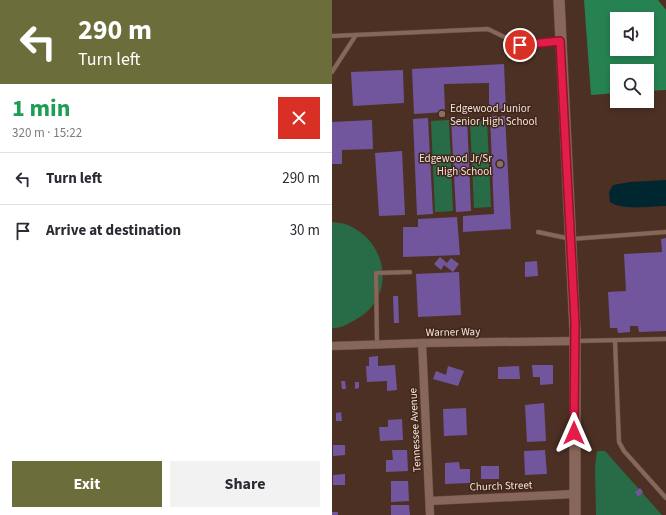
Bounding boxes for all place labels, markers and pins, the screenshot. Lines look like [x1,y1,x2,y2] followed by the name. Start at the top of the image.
[503,28,537,62] pin
[450,101,537,129] place label: Edgewood Junior Senior High School
[437,109,447,119] marker: Edgewood Junior Senior High School
[419,151,492,179] place label: Edgewood Jr/Sr High School
[495,159,505,169] marker: Edgewood Jr/Sr High School

